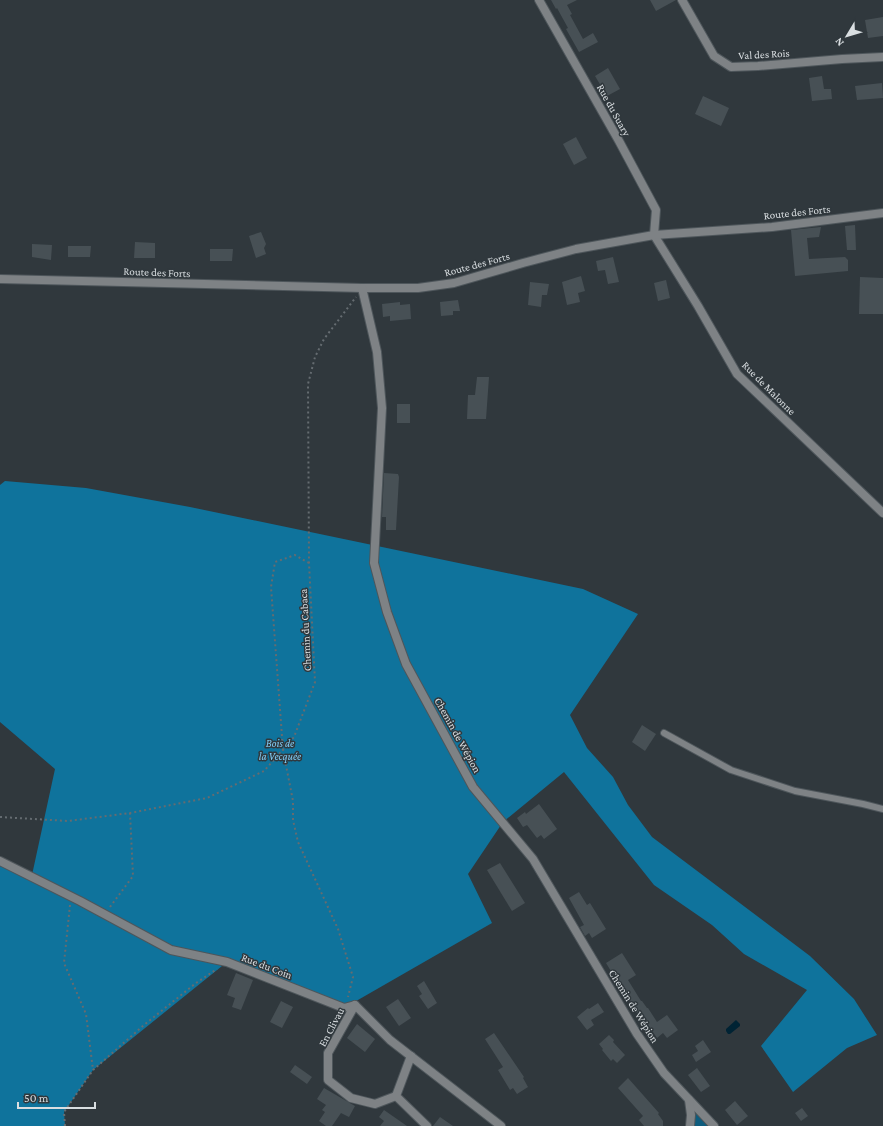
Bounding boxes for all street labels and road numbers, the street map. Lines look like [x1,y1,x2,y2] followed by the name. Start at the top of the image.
[738,47,790,61] street label: Val des Rois
[594,82,634,139] street label: Rue du Suary
[763,203,831,221] street label: Route des Forts
[443,250,511,278] street label: Route des Forts
[123,265,191,279] street label: Route des Forts
[740,359,798,417] street label: Rue de Malonne
[297,588,313,672] street label: Chemin du Cabaca
[431,695,484,775] street label: Chemin de Wépion
[240,951,294,981] street label: Rue du Coin
[606,967,661,1045] street label: Chemin de Wépion
[316,1005,346,1048] street label: En Clivau

